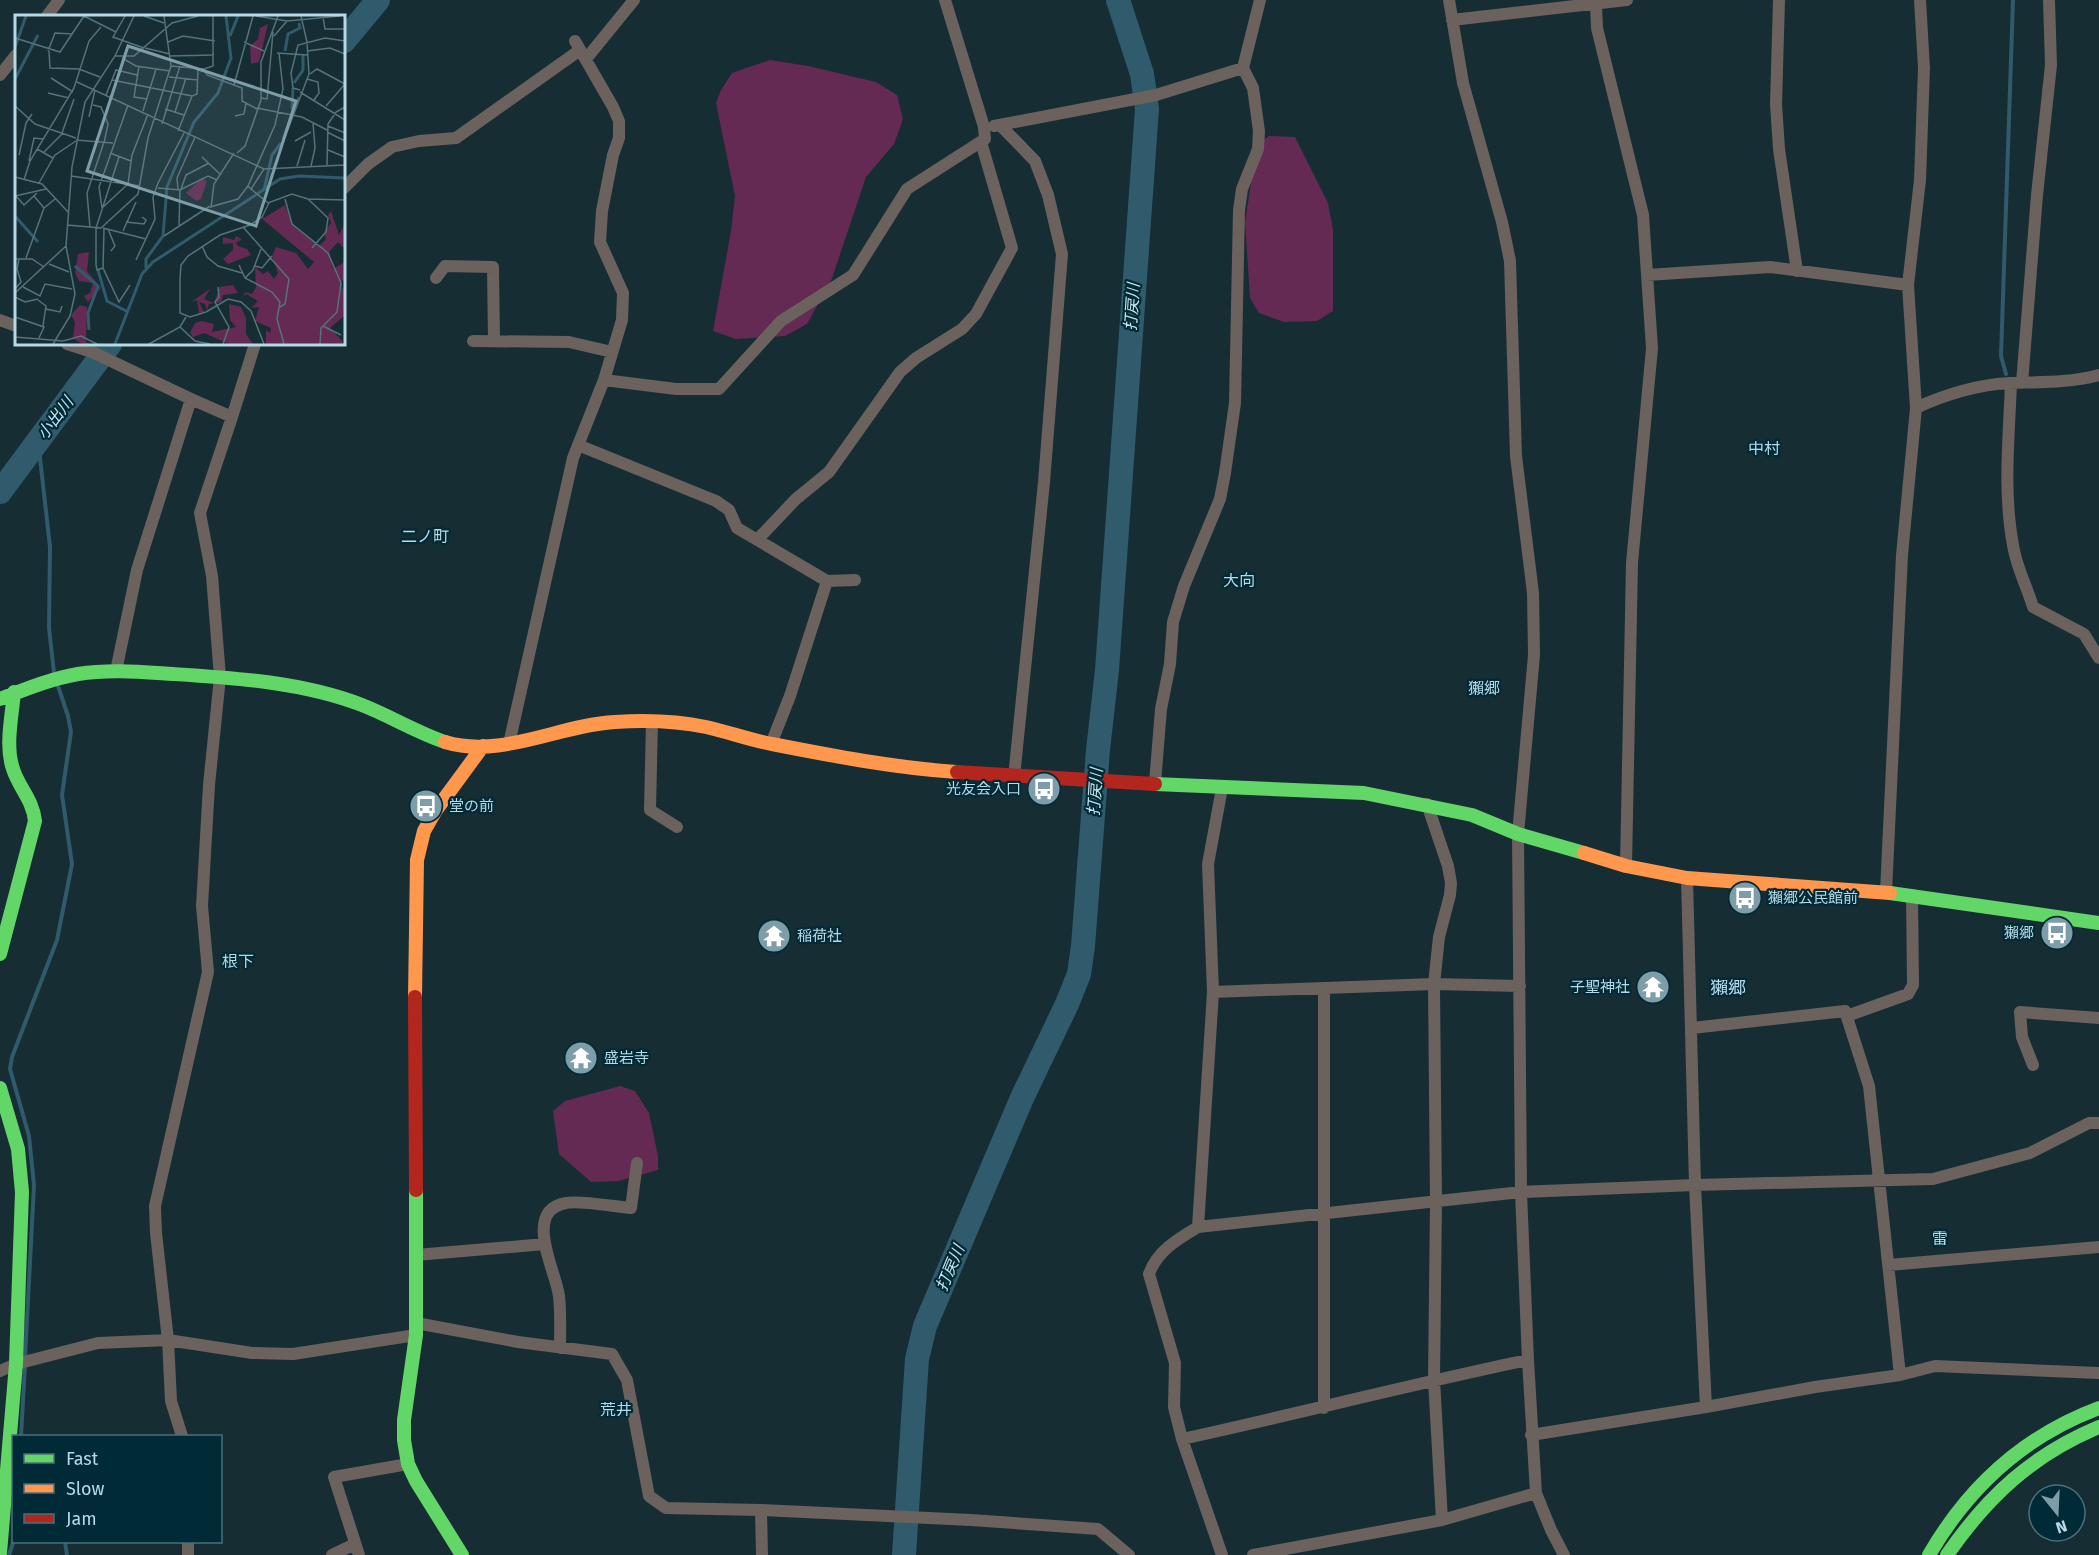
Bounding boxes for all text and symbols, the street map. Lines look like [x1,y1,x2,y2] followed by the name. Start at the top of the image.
[15,15,345,345] inset map
[1121,280,1143,332] water label: 打戻川
[33,392,78,443] water label: 小出川
[1748,439,1780,458] district label: 中村
[401,527,449,546] district label: 二ノ町
[1223,571,1255,590] district label: 大向
[1468,679,1500,698] district label: 獺郷
[1084,765,1106,817] water label: 打戻川
[1026,771,1062,807] bus stop icon: 光友会入口
[946,780,1021,798] place label: 光友会入口
[408,788,444,824] bus stop icon: 堂の前
[449,797,494,815] place label: 堂の前
[1727,880,1763,916] bus stop icon: 獺郷公民館前
[1768,889,1858,907] place label: 獺郷公民館前
[2039,915,2075,951] bus stop icon: 獺郷
[756,918,792,954] temple icon: 稲荷社
[2004,924,2034,942] place label: 獺郷
[797,927,842,945] place label: 稲荷社
[222,952,254,971] district label: 根下
[1635,969,1671,1005] temple icon: 子聖神社
[1710,977,1746,999] district label: 獺郷
[1570,978,1630,996] place label: 子聖神社
[563,1040,599,1076] temple icon: 盛岩寺
[604,1049,649,1067] place label: 盛岩寺
[1932,1229,1948,1248] district label: 雷
[932,1240,969,1294] water label: 打戻川
[600,1400,632,1419] district label: 荒井
[12,1435,222,1543] legend
[66,1448,99,1470] text: Fast
[66,1478,105,1500] text: Slow
[2027,1483,2087,1543] north arrow
[66,1508,97,1530] text: Jam
[2054,1516,2069,1537] text: N

